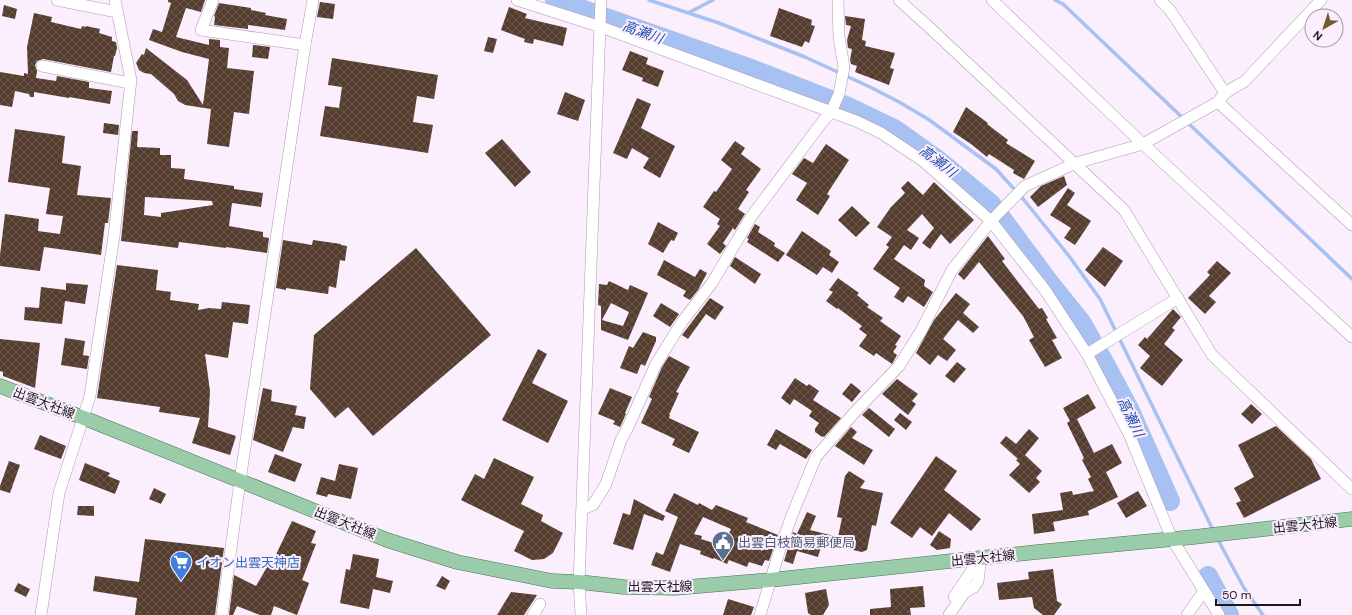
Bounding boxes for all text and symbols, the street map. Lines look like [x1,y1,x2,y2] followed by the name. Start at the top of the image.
[1304,8,1344,48] north arrow
[620,16,668,48] water label: 高瀬川
[1310,28,1325,44] text: N
[916,141,962,182] water label: 高瀬川
[11,383,77,423] street label: 出雲大社線
[1114,394,1149,442] water label: 高瀬川
[312,503,378,543] street label: 出雲大社線
[1272,513,1338,537] street label: 出雲大社線
[710,529,736,562] public building icon: 出雲白枝簡易郵便局
[738,534,855,551] place label: 出雲白枝簡易郵便局
[950,546,1016,570] street label: 出雲大社線
[168,549,194,582] supermarket icon: イオン出雲天神店
[196,554,300,571] place label: イオン出雲天神店
[627,578,693,595] street label: 出雲大社線
[1216,581,1300,607] scale bar
[1222,587,1251,603] text: 50 m

